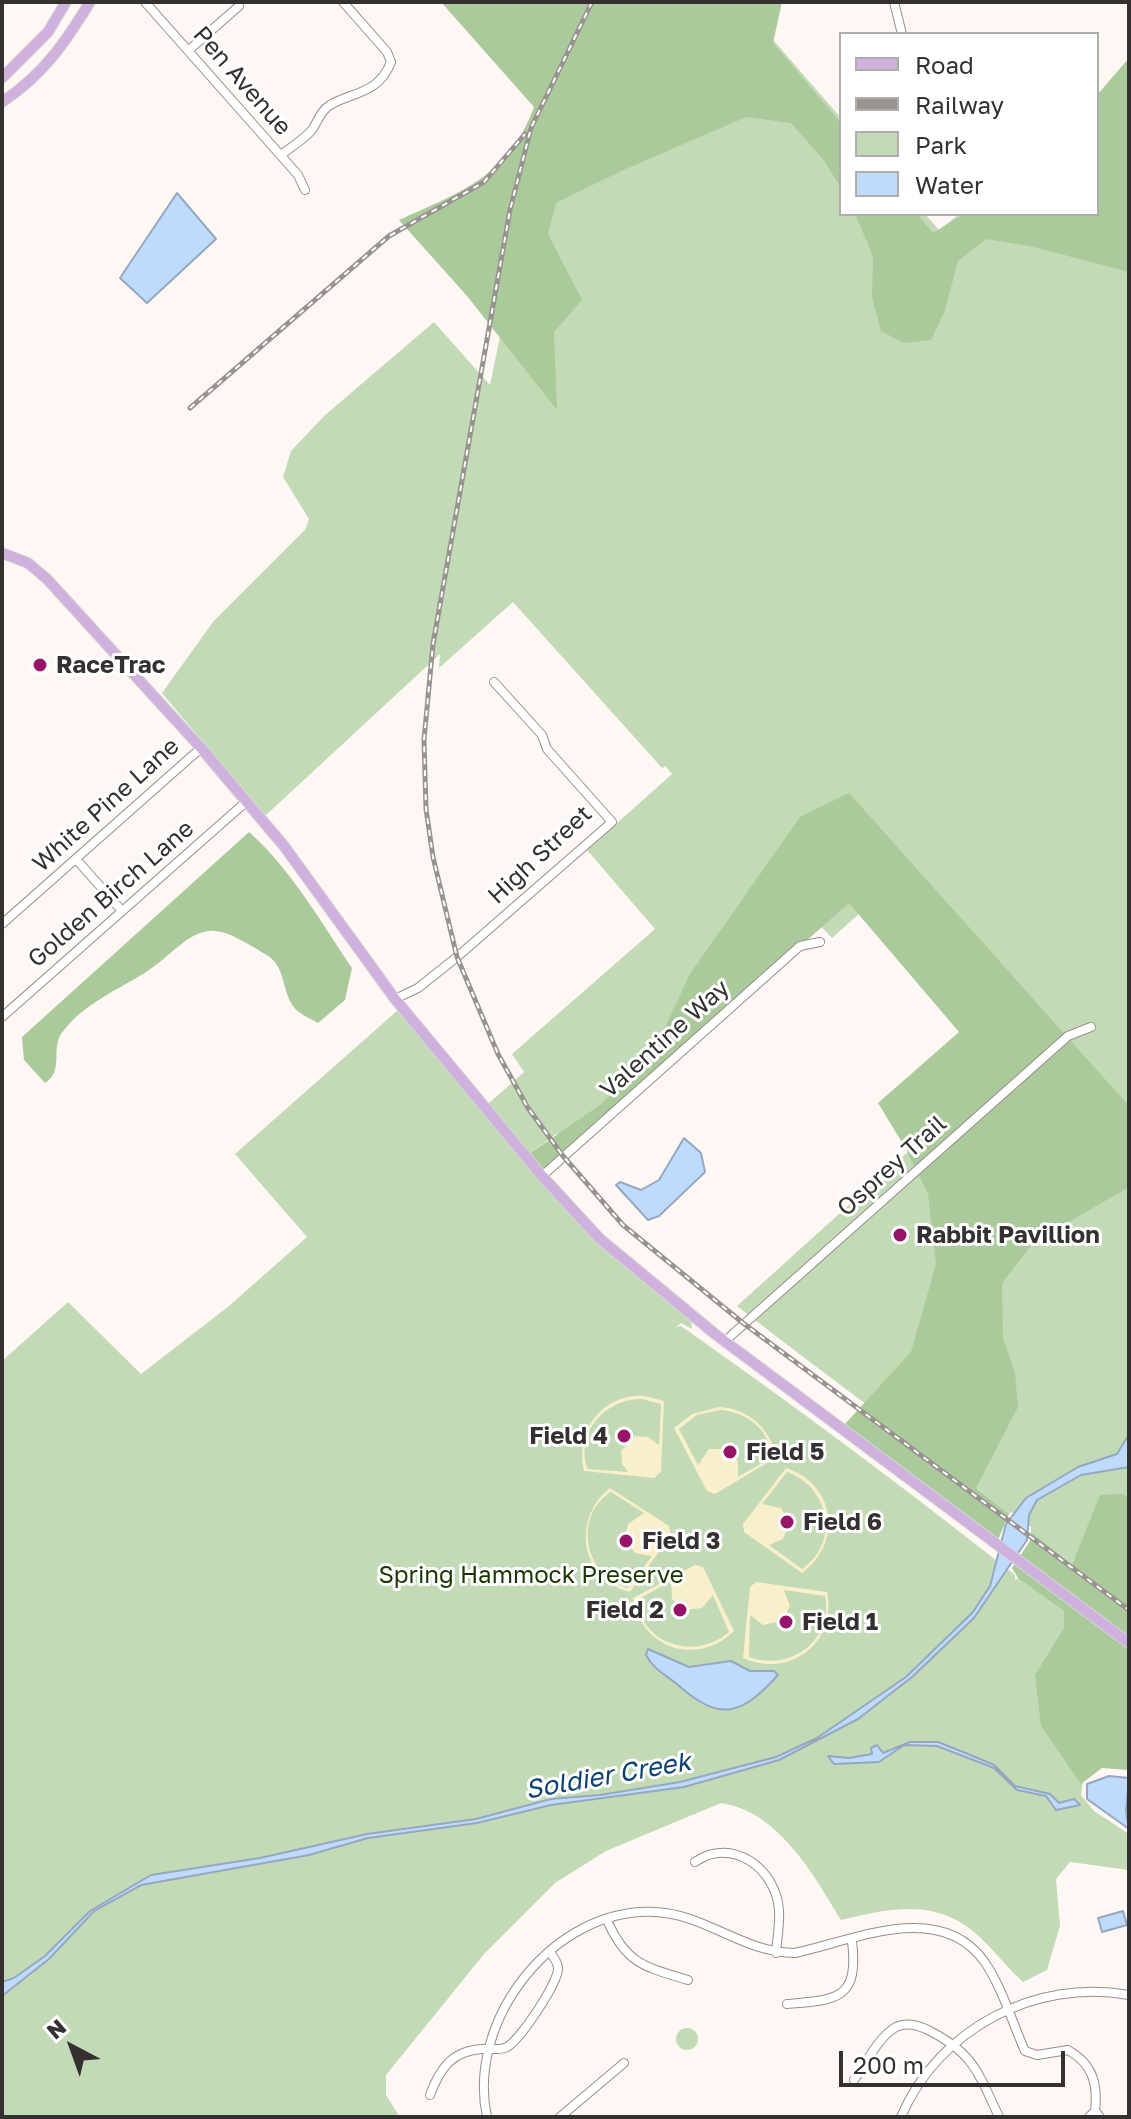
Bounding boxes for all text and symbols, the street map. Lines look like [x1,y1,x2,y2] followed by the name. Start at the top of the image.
[187,21,297,141] street label: Pen Avenue
[839,32,1099,216] legend
[915,50,974,79] text: Road
[915,90,1004,119] text: Railway
[915,130,967,159] text: Park
[915,170,983,199] text: Water
[56,651,166,679] place label: RaceTrac
[31,656,49,674] marker: RaceTrac
[27,732,185,878] street label: White Pine Lane
[482,800,598,910] street label: High Street
[22,814,200,974] street label: Golden Birch Lane
[595,974,735,1104] street label: Valentine Way
[832,1110,952,1222] street label: Osprey Trail
[916,1221,1100,1249] place label: Rabbit Pavillion
[891,1226,909,1244] marker: Rabbit Pavillion
[529,1422,608,1450] place label: Field 4
[615,1427,633,1445] marker: Field 4
[746,1438,824,1466] place label: Field 5
[721,1443,739,1461] marker: Field 5
[803,1508,882,1536] place label: Field 6
[778,1513,796,1531] marker: Field 6
[642,1527,720,1555] place label: Field 3
[617,1532,635,1550] marker: Field 3
[378,1561,684,1589] park label: Spring Hammock Preserve
[586,1596,664,1624] place label: Field 2
[671,1601,689,1619] marker: Field 2
[802,1608,878,1636] place label: Field 1
[777,1613,795,1631] marker: Field 1
[523,1746,693,1806] water label: Soldier Creek
[32,2007,112,2087] north arrow
[41,2013,71,2044] text: N
[843,2035,1069,2085] scale bar
[853,2050,924,2079] text: 200 m

